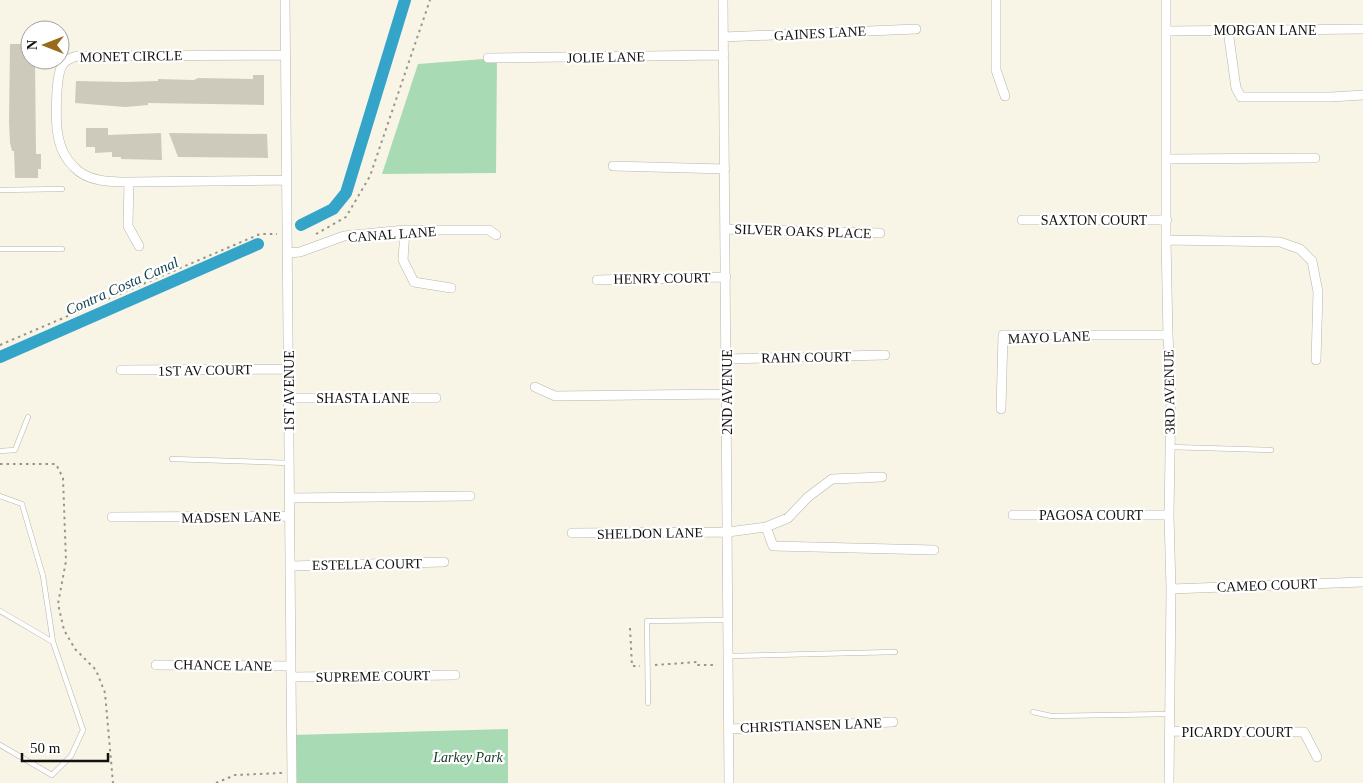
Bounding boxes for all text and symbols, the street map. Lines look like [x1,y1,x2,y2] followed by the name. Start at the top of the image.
[20,20,70,70] north arrow
[1213,23,1317,38] street label: MORGAN LANE
[774,24,866,43] street label: GAINES LANE
[25,40,40,50] text: N
[79,48,183,65] street label: MONET CIRCLE
[567,49,645,66] street label: JOLIE LANE
[1041,213,1148,228] street label: SAXTON COURT
[734,222,872,241] street label: SILVER OAKS PLACE
[347,224,437,245] street label: CANAL LANE
[63,254,181,318] water label: Contra Costa Canal
[613,270,711,287] street label: HENRY COURT
[1008,329,1090,346] street label: MAYO LANE
[720,349,735,435] street label: 2ND AVENUE
[761,349,851,366] street label: RAHN COURT
[1161,349,1178,435] street label: 3RD AVENUE
[282,350,297,432] street label: 1ST AVENUE
[158,362,253,379] street label: 1ST AV COURT
[316,391,410,406] street label: SHASTA LANE
[1039,508,1143,523] street label: PAGOSA COURT
[181,509,281,526] street label: MADSEN LANE
[597,525,703,542] street label: SHELDON LANE
[312,556,423,573] street label: ESTELLA COURT
[1216,576,1318,595] street label: CAMEO COURT
[174,657,272,674] street label: CHANCE LANE
[316,668,431,685] street label: SUPREME COURT
[740,716,882,735] street label: CHRISTIANSEN LANE
[1181,725,1293,740] street label: PICARDY COURT
[22,730,109,762] scale bar
[30,740,61,756] text: 50 m
[432,750,504,765] park label: Larkey Park

